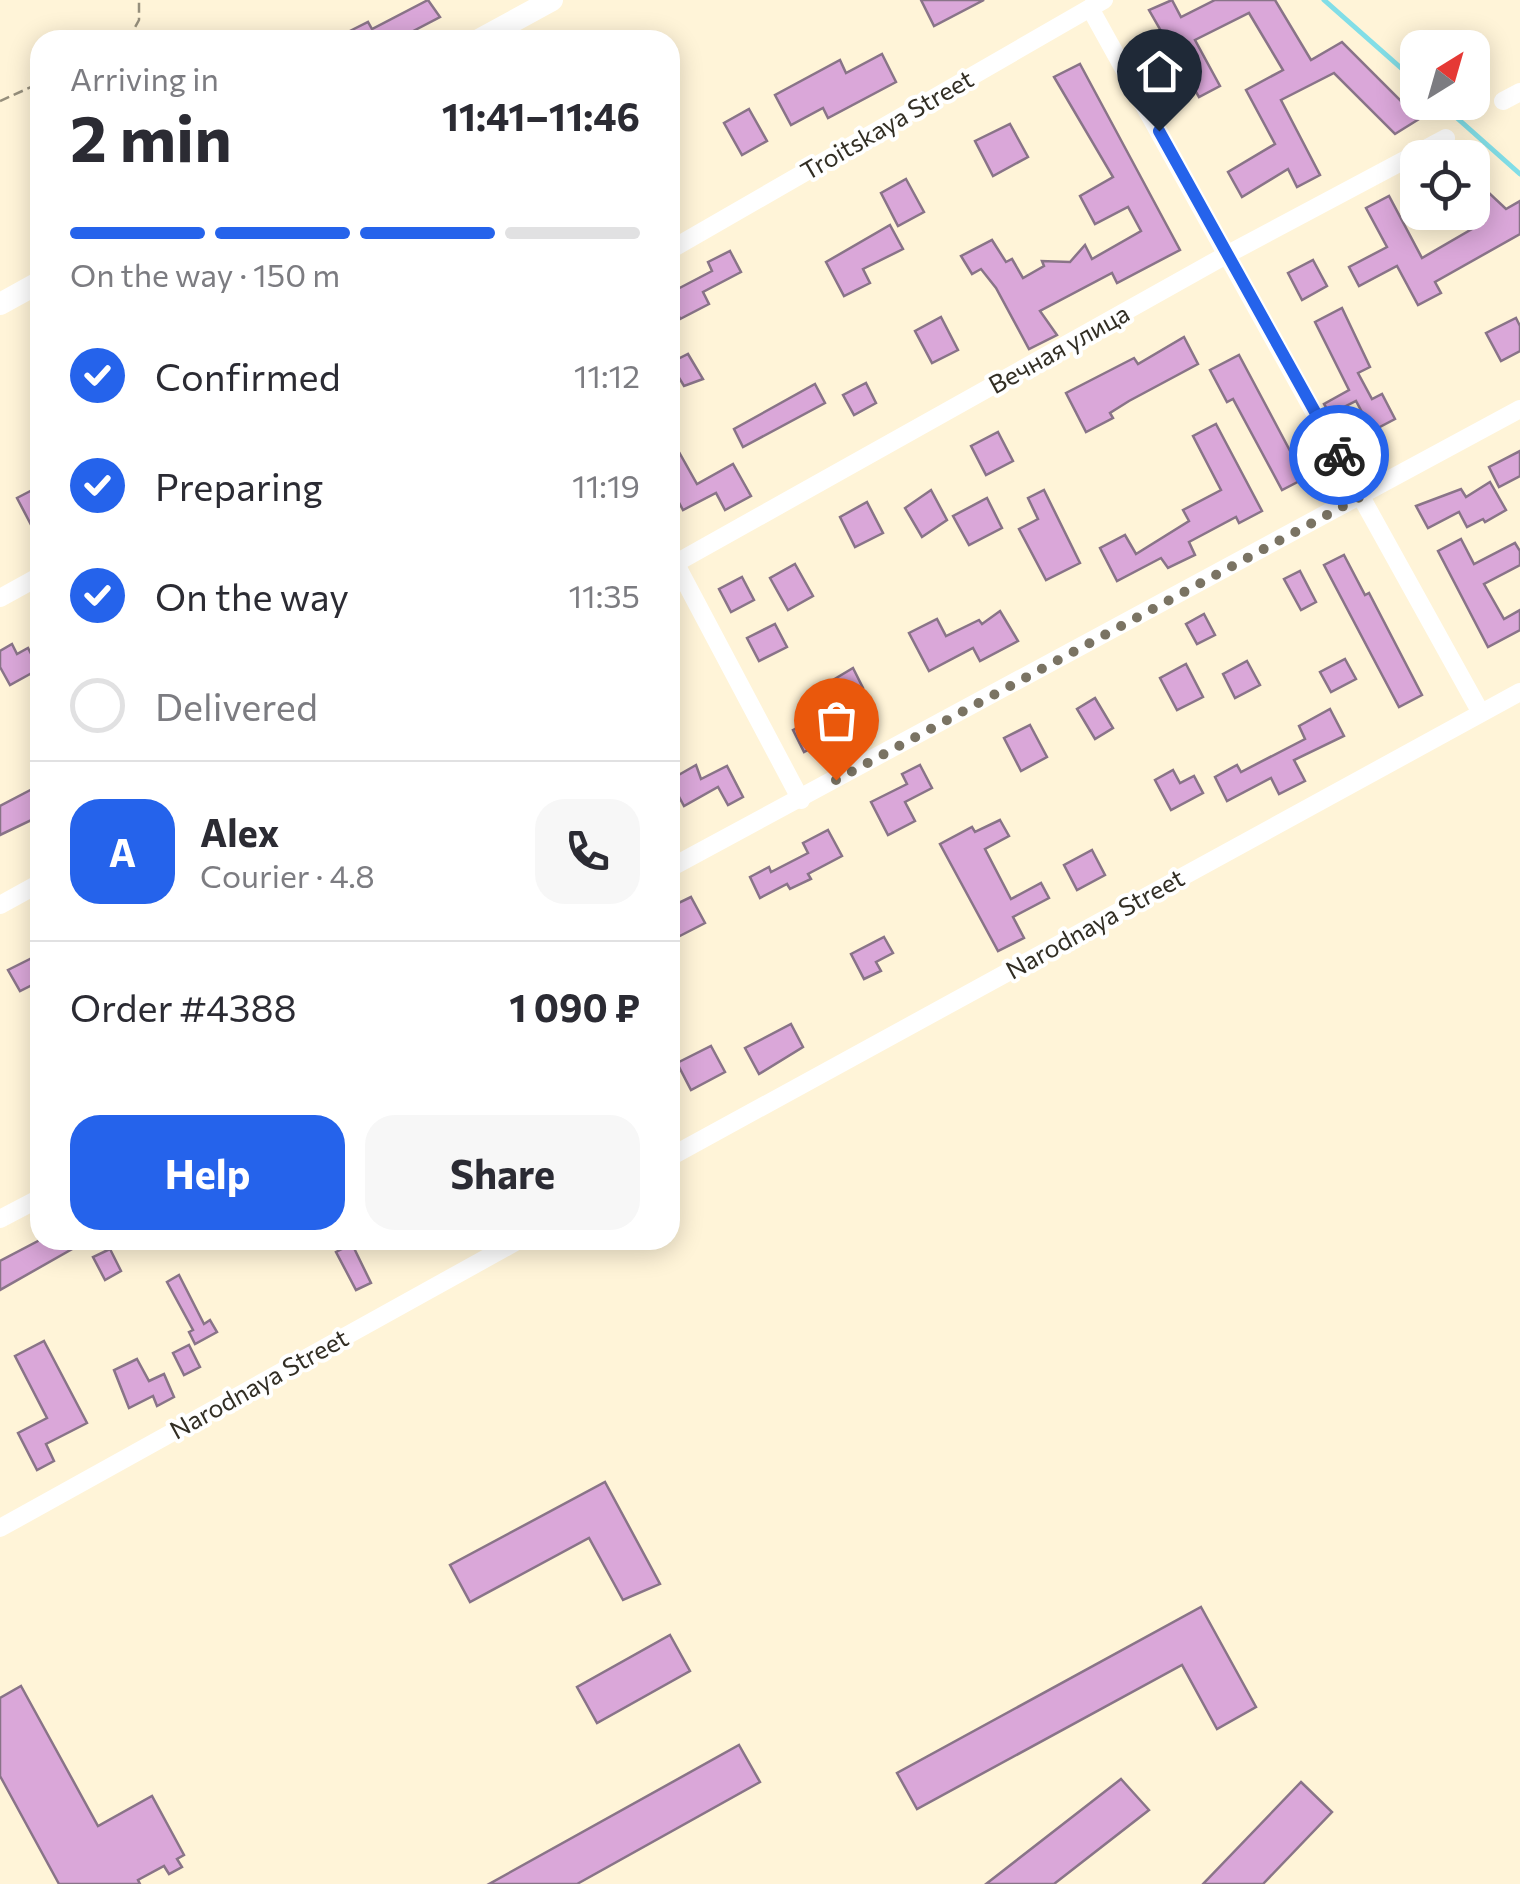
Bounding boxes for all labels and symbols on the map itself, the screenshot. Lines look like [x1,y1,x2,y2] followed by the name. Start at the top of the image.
[1117,29,1202,132] pin
[1400,30,1490,120] north arrow
[795,63,978,186] street label: Troitskaya Street
[983,297,1134,399] street label: Вечная улица
[1289,405,1389,505] courier
[794,678,879,781] pin
[1000,862,1189,985] street label: Narodnaya Street
[164,1322,353,1445] street label: Narodnaya Street

